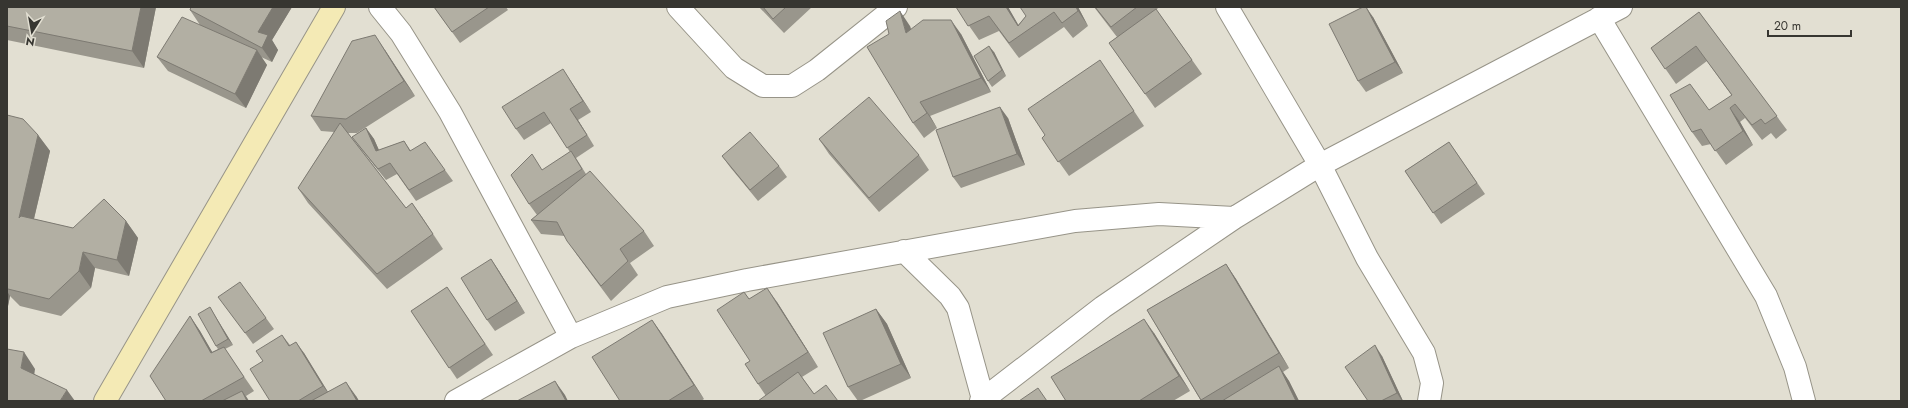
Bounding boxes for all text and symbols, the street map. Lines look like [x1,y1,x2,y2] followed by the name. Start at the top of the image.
[12,12,52,52] north arrow
[1768,12,1851,38] scale bar
[1774,17,1801,35] text: 20 m
[24,33,36,51] text: N

